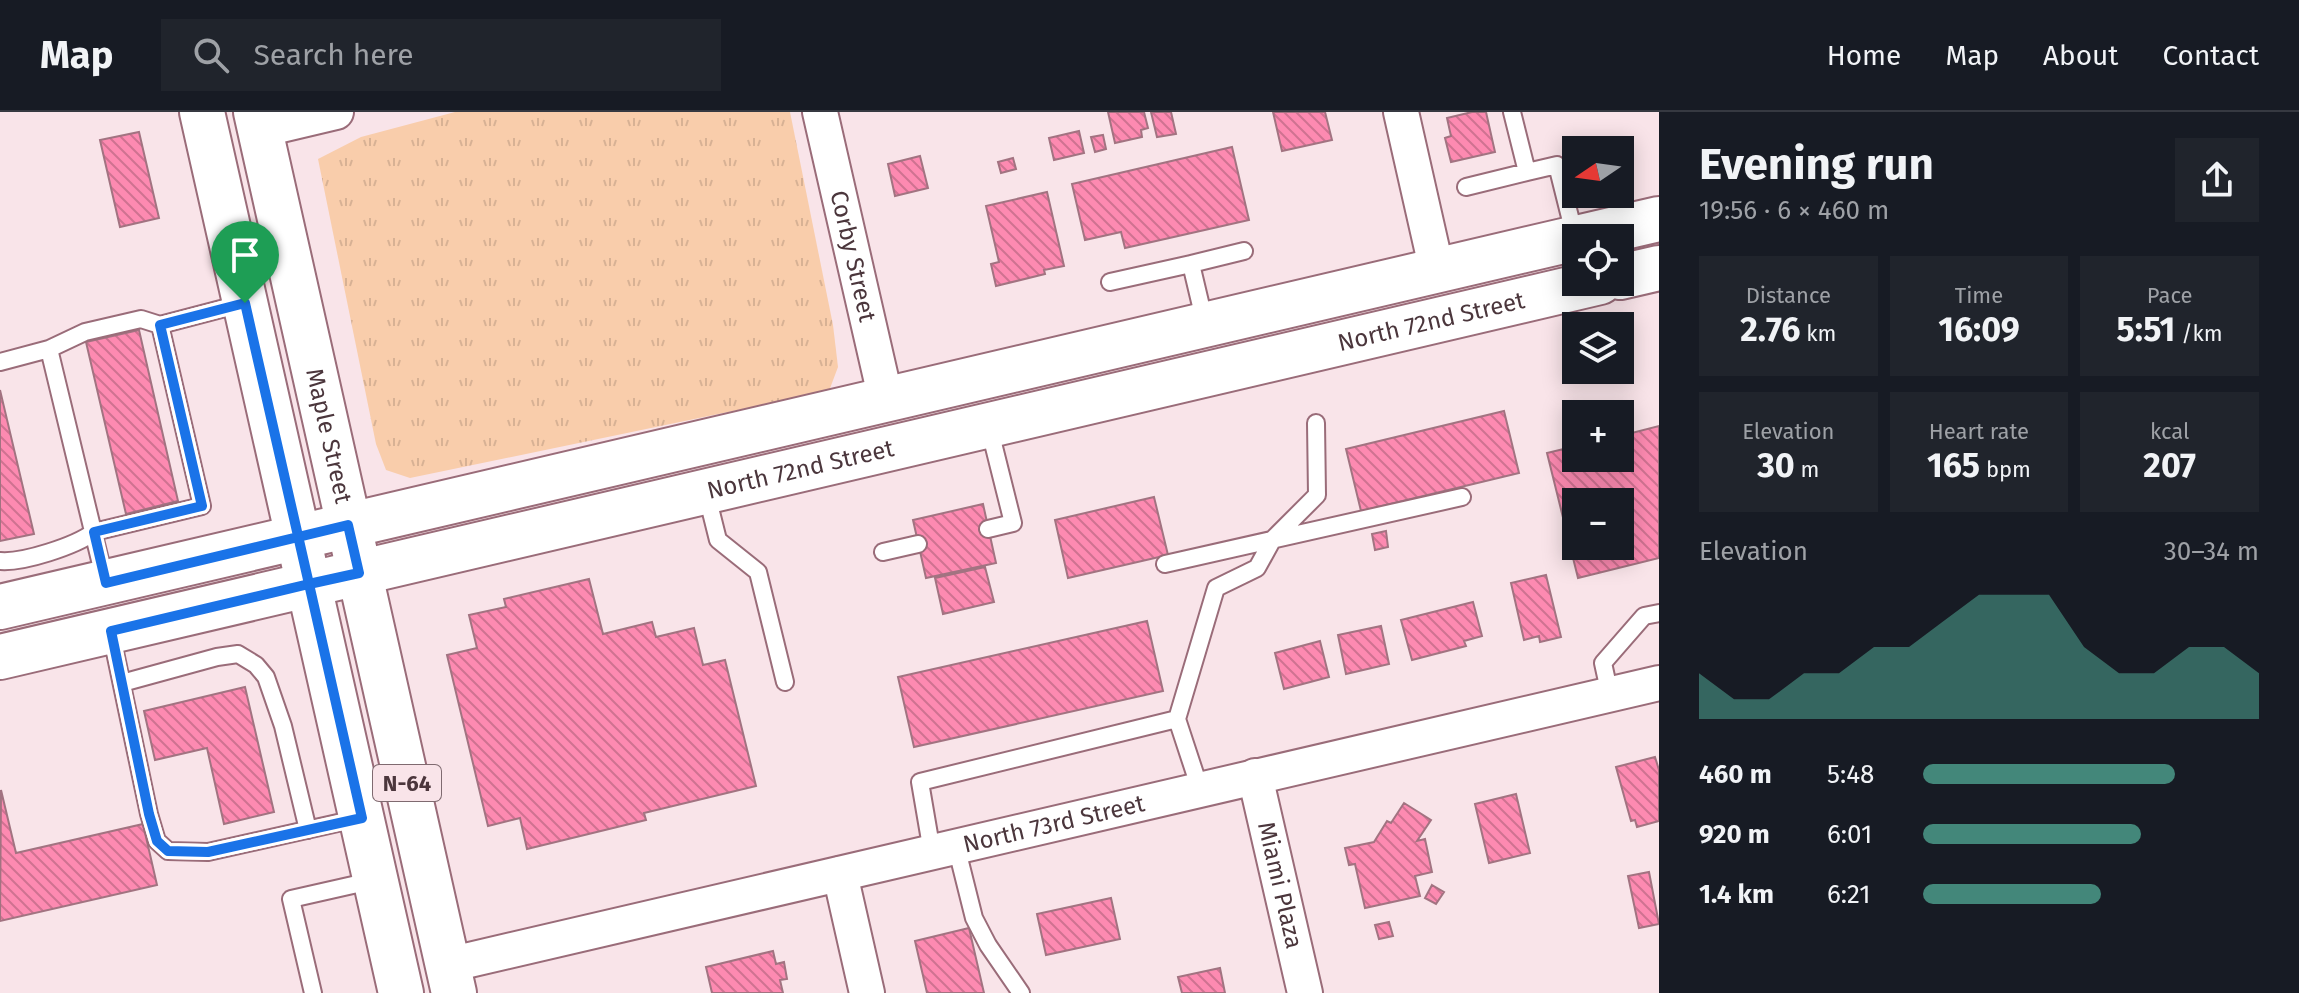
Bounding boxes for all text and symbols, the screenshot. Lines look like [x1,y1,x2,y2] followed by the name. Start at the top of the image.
[161,19,721,91] search box
[40,32,113,78] text: Map
[189,33,233,77] icon: search
[253,37,414,73] text: Search here
[1827,39,1901,72] text: Home
[1945,39,1999,72] text: Map
[2043,39,2118,72] text: About
[2162,39,2259,72] text: Contact
[1562,136,1634,208] north arrow
[1562,136,1634,560] map controls
[1699,138,1934,191] text: Evening run
[2175,138,2259,222] button: share
[824,188,882,325] street label: Corby Street
[1699,195,1889,226] text: 19:56 · 6 × 460 m
[211,221,279,303] pin
[1562,224,1634,296] button: locate
[223,233,267,277] icon: arrive
[1746,282,1831,309] text: Distance
[1955,282,2003,309] text: Time
[2147,282,2192,309] text: Pace
[1335,286,1528,357] street label: North 72nd Street
[1740,309,1800,350] text: 2.76
[1938,309,2020,350] text: 16:09
[2117,309,2175,350] text: 5:51
[1562,312,1634,384] button: layers
[1800,320,1836,347] text: km
[2175,320,2223,347] text: /km
[300,366,358,506] street label: Maple Street
[1562,400,1634,472] button: +
[1742,418,1834,445] text: Elevation
[1929,418,2029,445] text: Heart rate
[2150,418,2189,445] text: kcal
[704,434,897,505] street label: North 72nd Street
[1757,445,1795,486] text: 30
[1927,445,1980,486] text: 165
[2143,445,2196,486] text: 207
[1795,456,1819,483] text: m
[1980,456,2031,483] text: bpm
[1562,488,1634,560] button: −
[1699,536,1808,567] text: Elevation
[2164,536,2259,567] text: 30–34 m
[1699,759,1772,790] text: 460 m
[1827,759,1874,790] text: 5:48
[373,765,441,801] road number: N-64
[960,789,1148,859] street label: North 73rd Street
[1252,819,1308,951] street label: Miami Plaza
[1699,819,1770,850] text: 920 m
[1827,819,1872,850] text: 6:01
[1699,879,1774,910] text: 1.4 km
[1827,879,1871,910] text: 6:21

